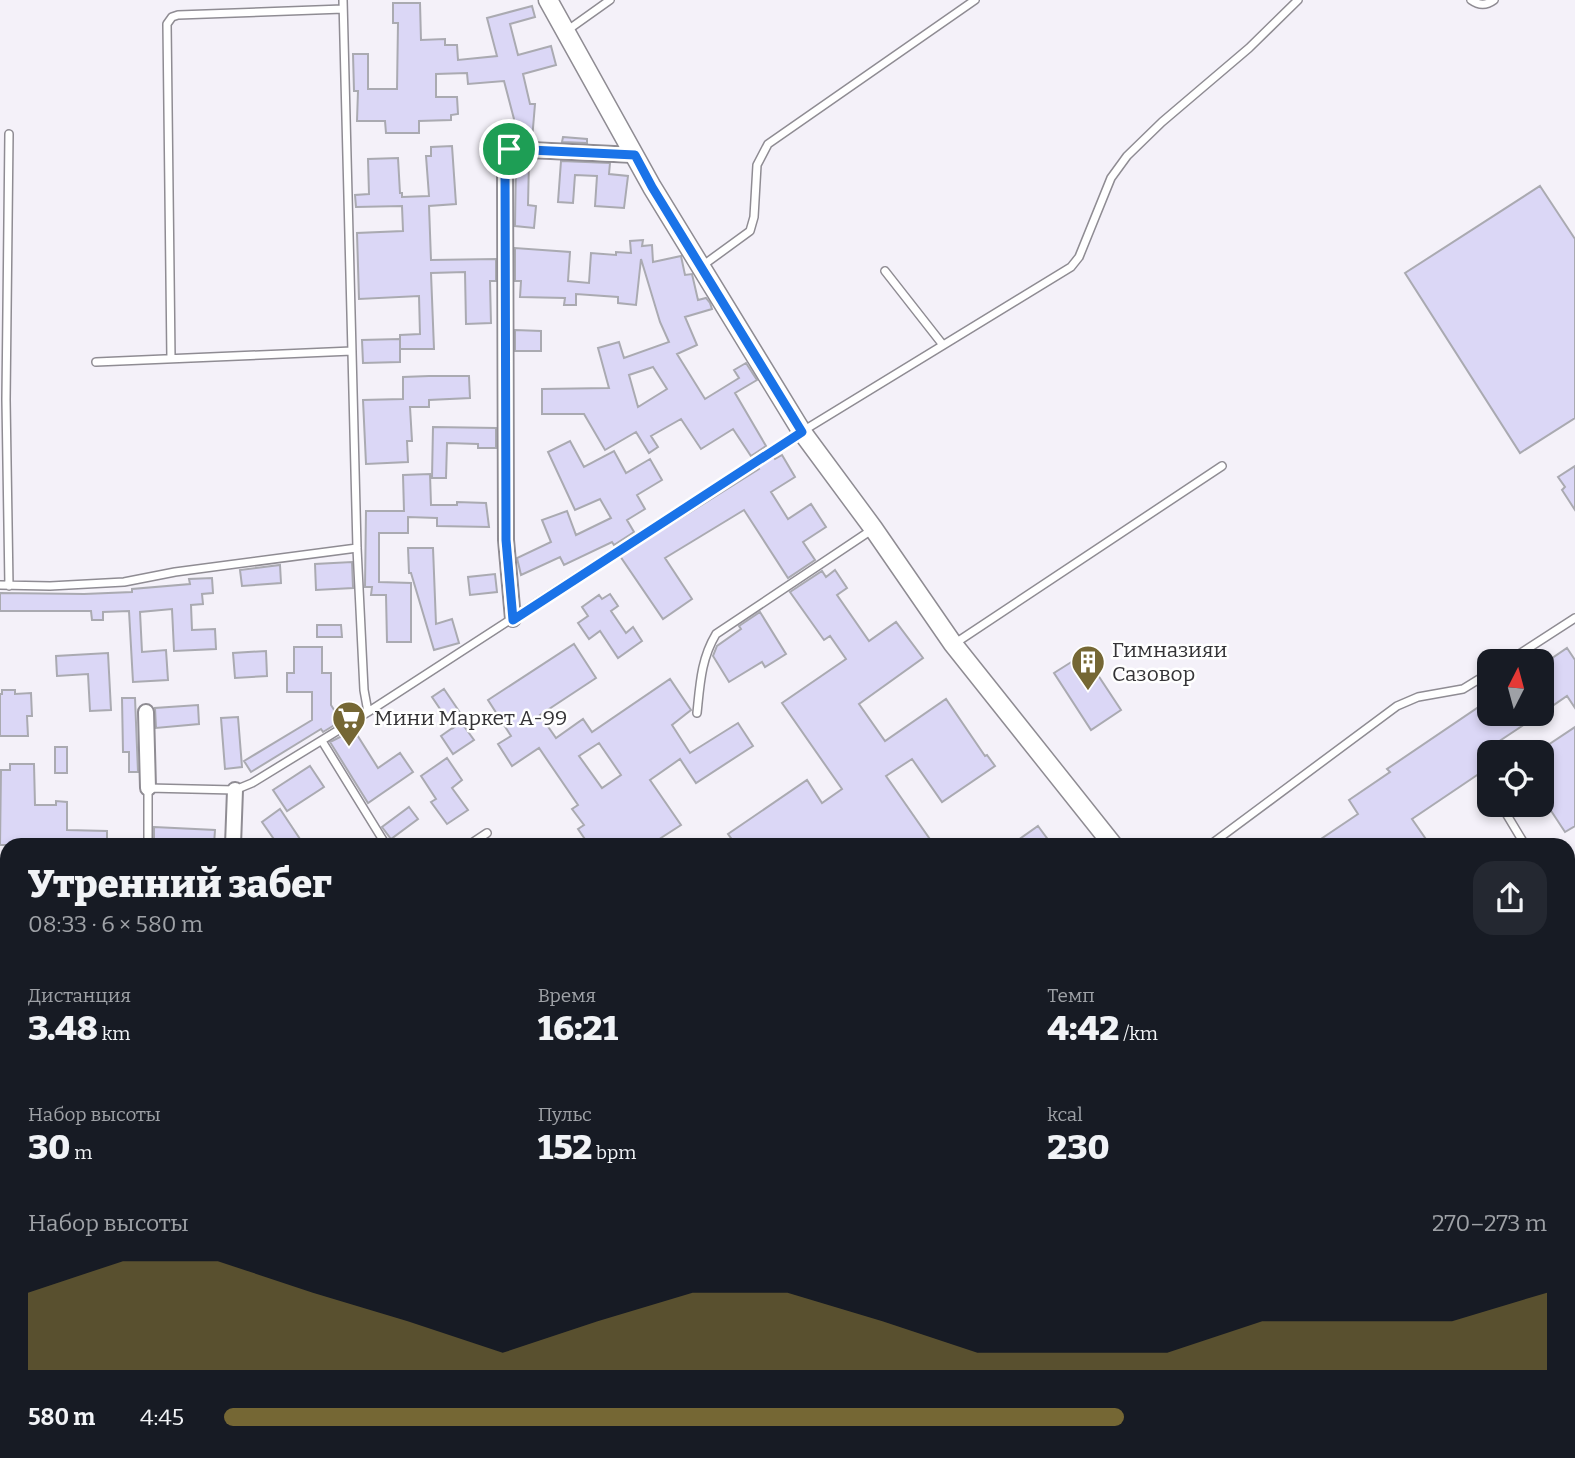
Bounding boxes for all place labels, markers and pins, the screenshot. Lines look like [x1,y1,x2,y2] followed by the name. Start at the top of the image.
[479,119,539,179] pin
[1112,637,1228,687] place label: Гимназияи Сазовор
[1069,643,1107,692] building icon: Гимназияи Сазовор
[330,699,368,748] supermarket icon: Мини Маркет А-99
[374,705,567,731] place label: Мини Маркет А-99

